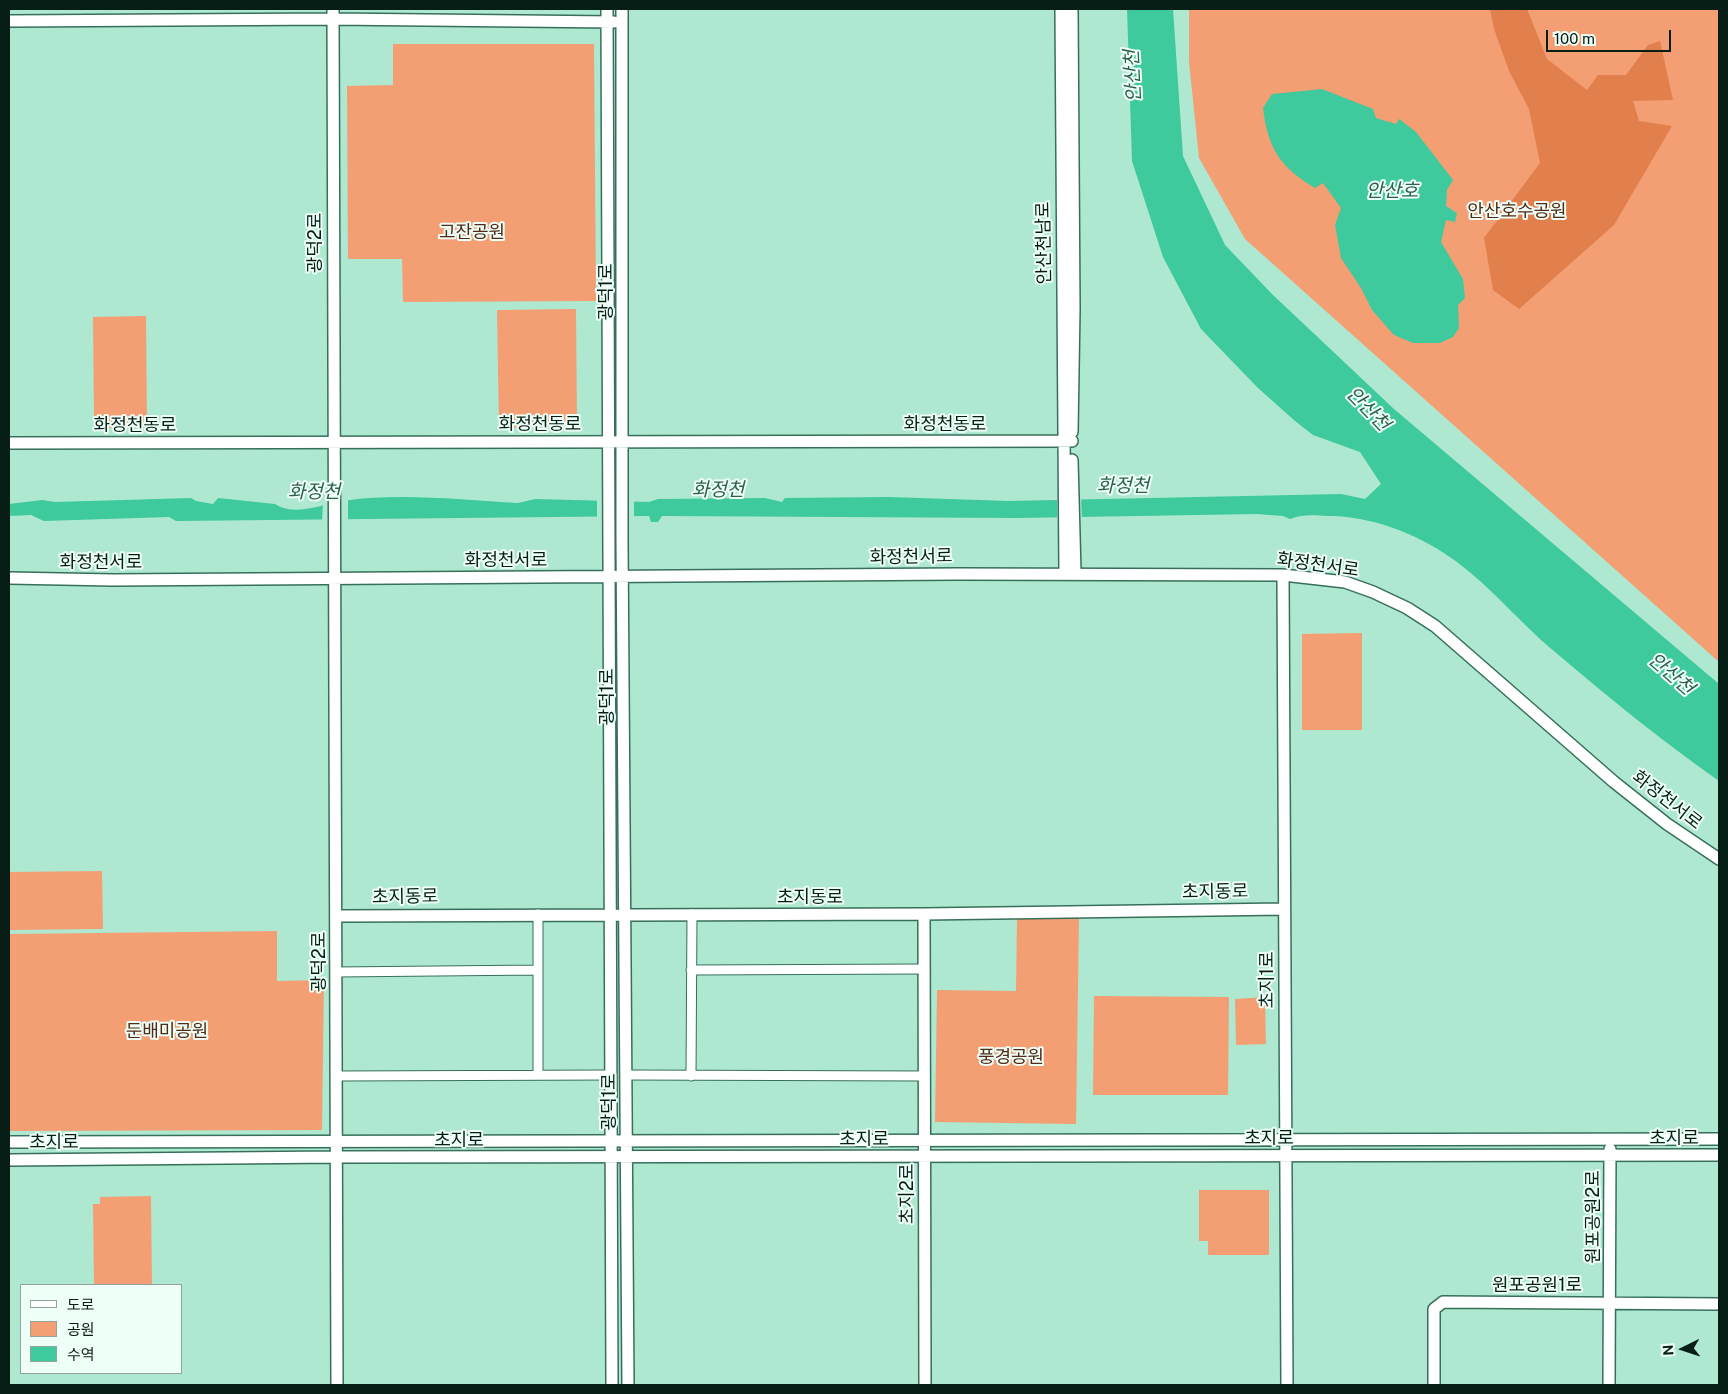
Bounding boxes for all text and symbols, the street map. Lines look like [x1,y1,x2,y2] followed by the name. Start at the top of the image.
[1548,20,1673,52] scale bar
[1554,30,1595,47] text: 100 m
[1120,49,1146,103] water label: 안산천
[1366,180,1418,202] water label: 안산호
[1467,200,1567,222] park label: 안산호수공원
[1032,201,1056,285] street label: 안산천남로
[304,213,326,273] street label: 광덕2로
[439,221,505,243] park label: 고잔공원
[595,263,617,321] street label: 광덕1로
[1342,382,1394,436] water label: 안산천
[499,413,581,435] street label: 화정천동로
[904,413,986,435] street label: 화정천동로
[94,414,176,436] street label: 화정천동로
[1097,475,1149,497] water label: 화정천
[692,479,744,501] water label: 화정천
[288,481,340,503] water label: 화정천
[869,545,953,569] street label: 화정천서로
[465,549,547,571] street label: 화정천서로
[1275,549,1361,581] street label: 화정천서로
[60,551,142,573] street label: 화정천서로
[1644,648,1698,700] water label: 안산천
[596,668,618,726] street label: 광덕1로
[1628,766,1706,834] street label: 화정천서로
[1182,881,1248,903] street label: 초지동로
[372,886,438,908] street label: 초지동로
[777,886,843,908] street label: 초지동로
[308,932,330,992] street label: 광덕2로
[1256,951,1278,1009] street label: 초지1로
[126,1020,208,1042] park label: 둔배미공원
[978,1046,1044,1068] park label: 풍경공원
[598,1073,620,1131] street label: 광덕1로
[1244,1127,1294,1149] street label: 초지로
[1649,1127,1699,1149] street label: 초지로
[839,1128,889,1150] street label: 초지로
[434,1129,484,1151] street label: 초지로
[29,1131,79,1153] street label: 초지로
[896,1164,918,1224] street label: 초지2로
[1582,1170,1604,1264] street label: 원포공원2로
[1492,1274,1582,1296] street label: 원포공원1로
[20,1284,182,1374] legend
[67,1296,95,1313] text: 도로
[67,1321,95,1338] text: 공원
[1658,1324,1708,1374] north arrow
[1660,1344,1676,1356] text: N
[67,1346,95,1363] text: 수역

